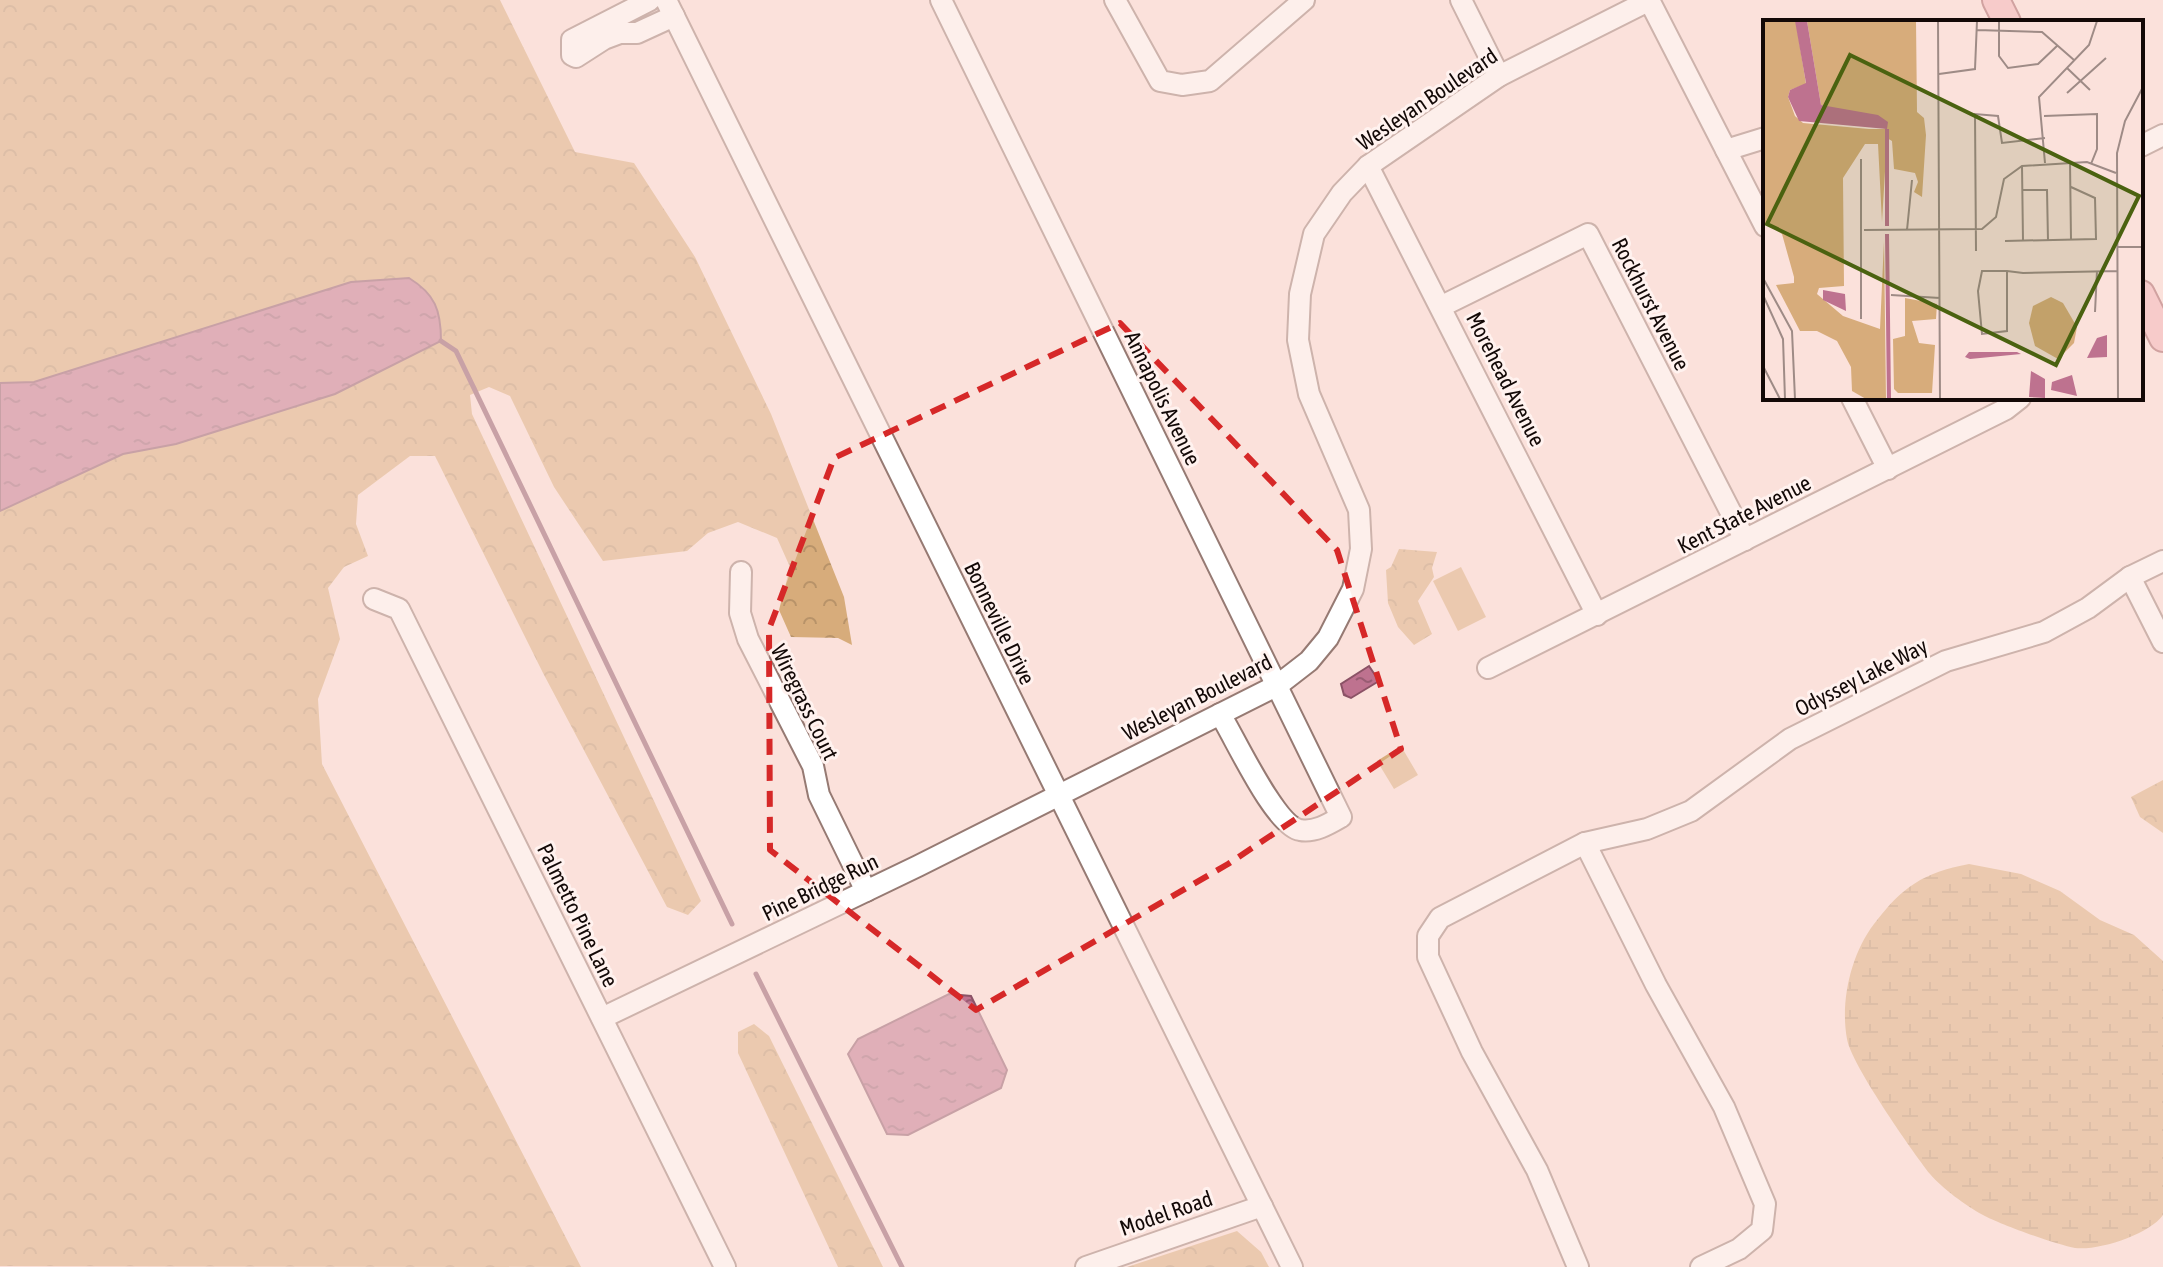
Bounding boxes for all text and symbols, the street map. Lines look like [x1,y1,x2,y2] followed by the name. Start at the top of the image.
[1763,20,2143,400] inset map
[1352,42,1502,156] street label: Wesleyan Boulevard
[1607,234,1695,374] street label: Rockhurst Avenue
[1461,308,1551,450] street label: Morehead Avenue
[1119,327,1207,469] street label: Annapolis Avenue
[1673,469,1815,559] street label: Kent State Avenue
[959,557,1041,689] street label: Bonneville Drive
[1790,632,1932,722] street label: Odyssey Lake Way
[766,640,844,764] street label: Wiregrass Court
[1118,648,1276,746] street label: Wesleyan Boulevard
[532,839,624,991] street label: Palmetto Pine Lane
[758,848,882,926] street label: Pine Bridge Run
[1116,1185,1216,1241] street label: Model Road

